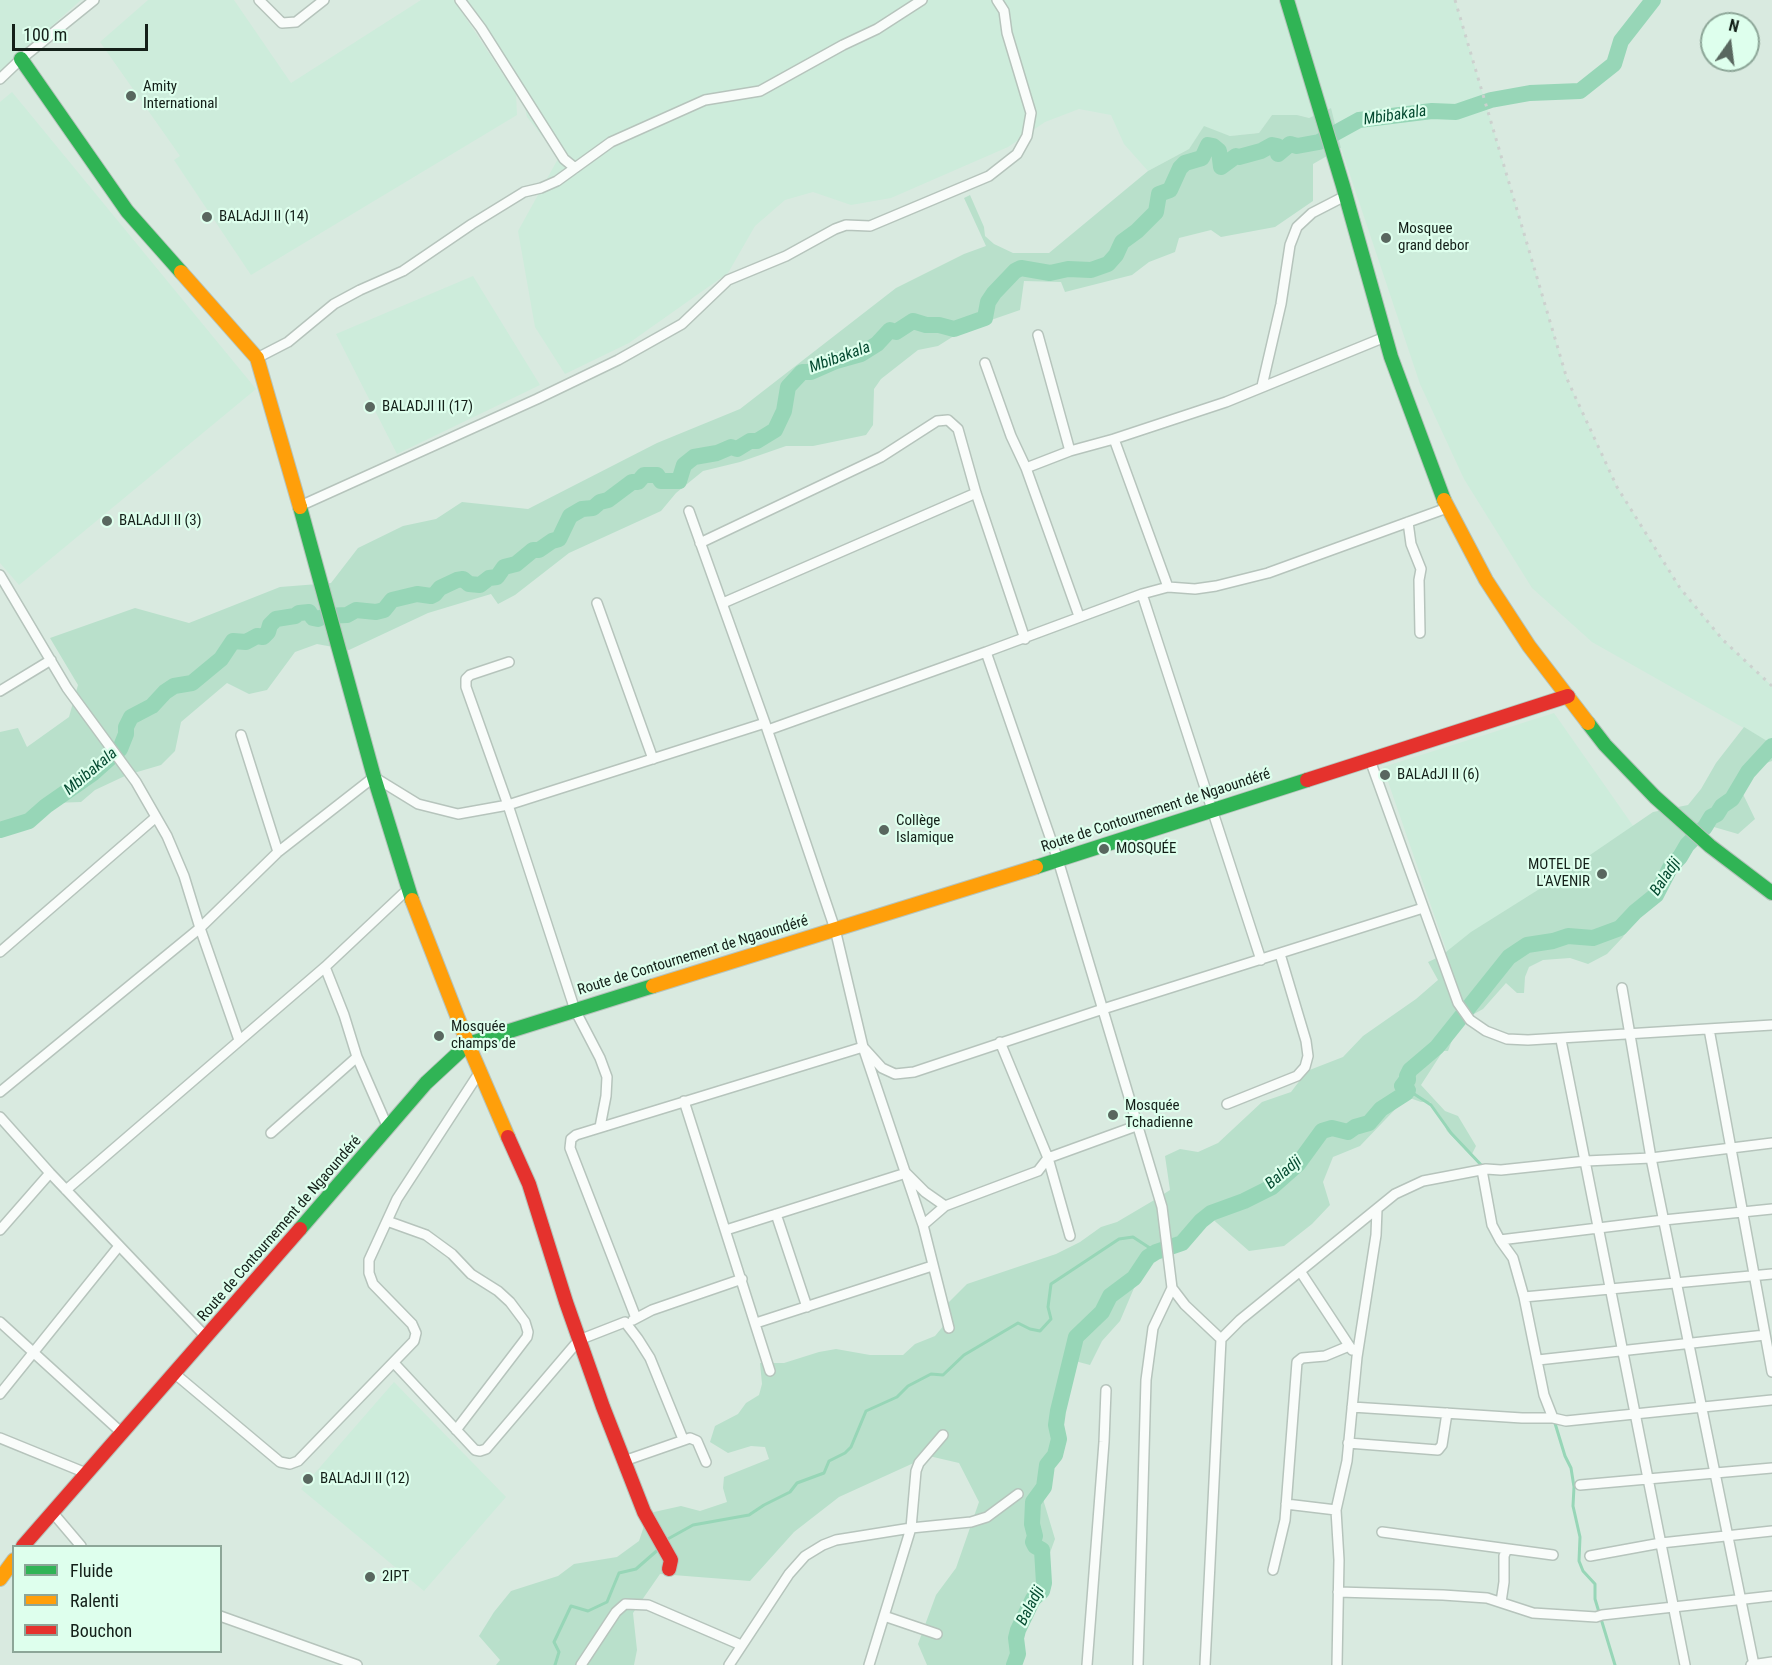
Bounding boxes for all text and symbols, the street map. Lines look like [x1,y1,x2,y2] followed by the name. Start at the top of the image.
[15,12,152,50] scale bar
[1700,12,1760,72] north arrow
[1727,16,1741,36] text: N
[23,24,67,45] text: 100 m
[143,78,218,113] place label: Amity International
[124,89,138,103] marker: Amity International
[1362,102,1428,130] water label: Mbibakala
[219,208,309,226] place label: BALAdJI II (14)
[200,210,214,224] marker: BALAdJI II (14)
[1398,220,1469,255] place label: Mosquee grand debor
[1379,231,1393,245] marker: Mosquee grand debor
[807,338,873,378] water label: Mbibakala
[382,398,473,416] place label: BALADJI II (17)
[363,400,377,414] marker: BALADJI II (17)
[119,512,201,530] place label: BALAdJI II (3)
[100,514,114,528] marker: BALAdJI II (3)
[61,744,121,800] water label: Mbibakala
[1039,765,1273,857] street label: Route de Contournement de Ngaoundéré
[1397,766,1479,784] place label: BALAdJI II (6)
[1378,768,1392,782] marker: BALAdJI II (6)
[896,812,954,847] place label: Collège Islamique
[877,823,891,837] marker: Collège Islamique
[1116,840,1176,858] place label: MOSQUÉE
[1097,842,1111,856] marker: MOSQUÉE
[1646,854,1686,900] water label: Baladji
[1528,856,1590,891] place label: MOTEL DE L'AVENIR
[1595,867,1609,881] marker: MOTEL DE L'AVENIR
[576,912,810,1000] street label: Route de Contournement de Ngaoundéré
[451,1018,516,1053] place label: Mosquée champs de
[432,1029,446,1043] marker: Mosquée champs de
[1125,1097,1193,1132] place label: Mosquée Tchadienne
[1106,1108,1120,1122] marker: Mosquée Tchadienne
[194,1133,366,1325] street label: Route de Contournement de Ngaoundéré
[1262,1152,1306,1194] water label: Baladji
[320,1470,410,1488] place label: BALAdJI II (12)
[301,1472,315,1486] marker: BALAdJI II (12)
[12,1545,222,1653] legend
[70,1560,113,1581] text: Fluide
[382,1568,409,1586] place label: 2IPT
[363,1570,377,1584] marker: 2IPT
[1013,1583,1049,1629] water label: Baladji
[70,1590,119,1611] text: Ralenti
[70,1620,132,1641] text: Bouchon

